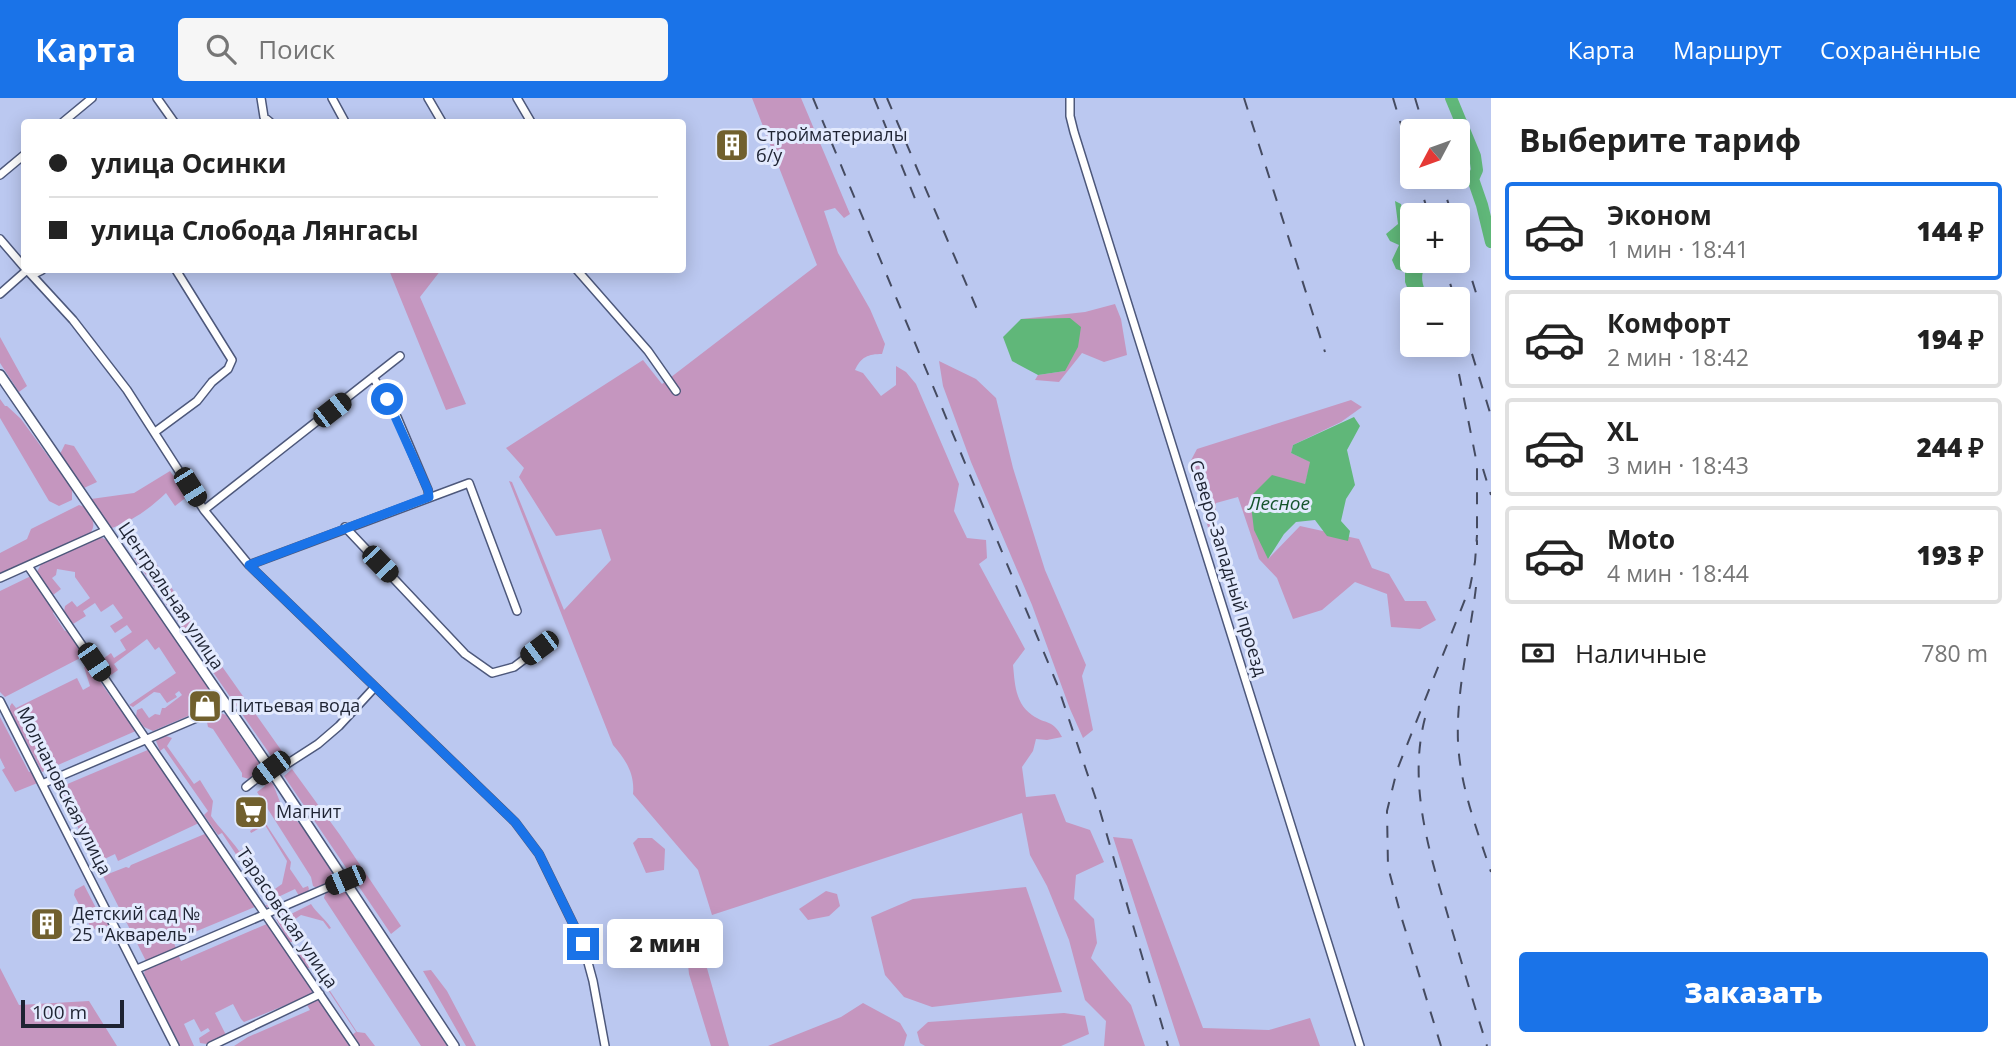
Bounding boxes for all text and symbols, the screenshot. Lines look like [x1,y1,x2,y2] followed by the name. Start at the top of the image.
[178,18,668,81] search box
[35,27,136,72] text: Карта
[202,30,240,68] icon: search
[258,31,335,67] text: Поиск
[1568,33,1635,66] text: Карта
[1673,33,1782,66] text: Маршрут
[1820,33,1981,66] text: Сохранённые
[1519,118,1801,161] text: Выберите тариф
[1400,119,1470,189] north arrow
[1400,119,1470,357] map controls
[756,122,907,167] place label: Стройматериалы б/у
[713,126,751,164] building icon: Стройматериалы б/у
[91,145,286,181] text: улица Осинки
[1607,197,1712,233] text: Эконом
[1523,200,1586,263] icon: car
[1400,203,1470,273] button: +
[91,212,419,248] text: улица Слобода Лянгасы
[1916,213,1984,249] text: 144 ₽
[1607,233,1749,265] text: 1 мин · 18:41
[1400,287,1470,357] button: −
[1607,305,1731,341] text: Комфорт
[1523,308,1586,371] icon: car
[1916,321,1984,357] text: 194 ₽
[1607,341,1749,373] text: 2 мин · 18:42
[371,383,403,415] route start
[309,389,356,431] car
[1607,413,1639,449] text: XL
[1523,416,1586,479] icon: car
[1916,429,1984,465] text: 244 ₽
[1607,449,1749,481] text: 3 мин · 18:43
[1185,457,1273,679] street label: Северо-Западный проезд
[170,464,211,510] car
[1247,490,1310,516] water label: Лесное
[113,517,230,674] street label: Центральная улица
[1607,521,1675,557] text: Moto
[1523,524,1586,587] icon: car
[1916,537,1984,573] text: 193 ₽
[358,542,403,586] car
[1607,557,1749,589] text: 4 мин · 18:44
[516,627,563,669] car
[1519,634,1557,672] icon: cash
[1575,635,1707,671] text: Наличные
[1921,637,1988,669] text: 780 m
[74,639,115,685] car
[186,687,224,725] shop icon: Питьевая вода
[230,693,360,717] place label: Питьевая вода
[12,702,118,879] street label: Молчановская улица
[248,747,295,789] car
[232,793,270,831] supermarket icon: Магнит
[276,799,342,823] place label: Магнит
[232,842,344,993] street label: Тарасовская улица
[322,862,369,898] car
[72,901,200,946] place label: Детский сад № 25 "Акварель"
[28,905,66,943] building icon: Детский сад № 25 "Акварель"
[608,920,723,968] callout: 2 мин
[630,927,700,959] text: 2 мин
[567,928,599,960] route end
[1519,952,1988,1032] button: Заказать
[21,997,124,1029] scale bar
[32,999,87,1025] text: 100 m

